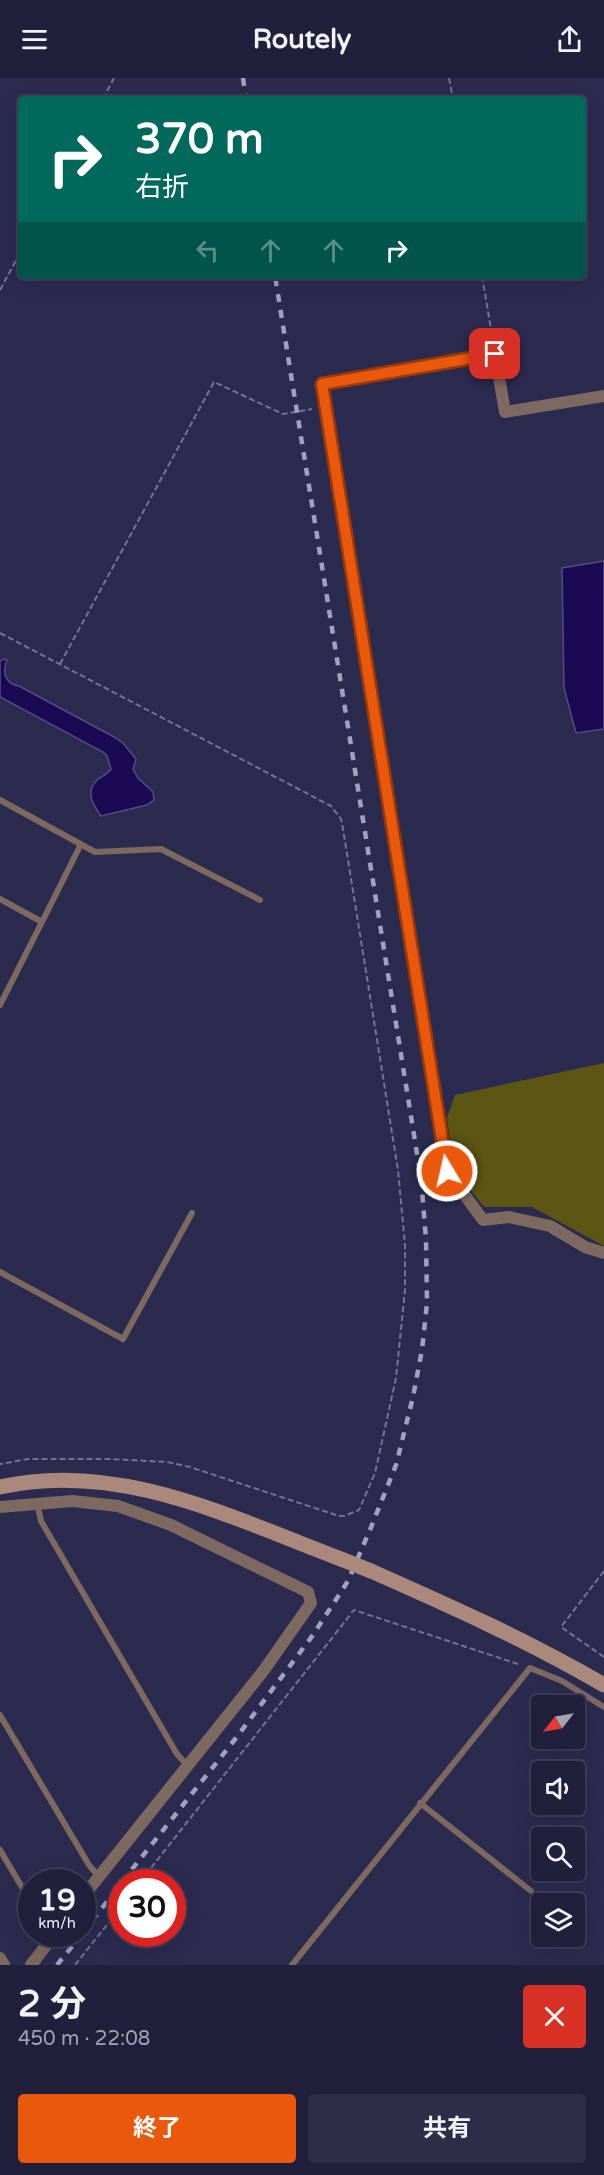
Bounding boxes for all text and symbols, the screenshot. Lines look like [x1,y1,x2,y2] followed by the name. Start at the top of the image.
[18,23,51,56] icon: menu
[253,23,351,56] text: Routely
[553,23,586,56] icon: share
[135,114,264,165] text: 370 m
[36,120,114,198] icon: right
[135,171,189,204] text: 右折
[191,234,224,267] icon: left
[254,234,287,267] icon: ahead
[317,234,350,267] icon: ahead
[380,234,413,267] icon: right
[469,328,520,379] pin
[478,337,511,370] icon: arrive
[415,1139,479,1203] position arrow
[531,1695,585,1749] north arrow
[531,1695,585,1947] map controls
[531,1761,585,1815] button: sound
[531,1827,585,1881] button: search
[108,1869,186,1947] speed limit sign: 30
[38,1882,76,1919] text: 19
[531,1893,585,1947] button: layers
[38,1914,76,1932] text: km/h
[18,1983,86,2026] text: 2 分
[523,1985,586,2048] button: close
[18,2027,150,2051] text: 450 m · 22:08
[18,2094,296,2163] button: 終了
[308,2094,586,2163] button: 共有

